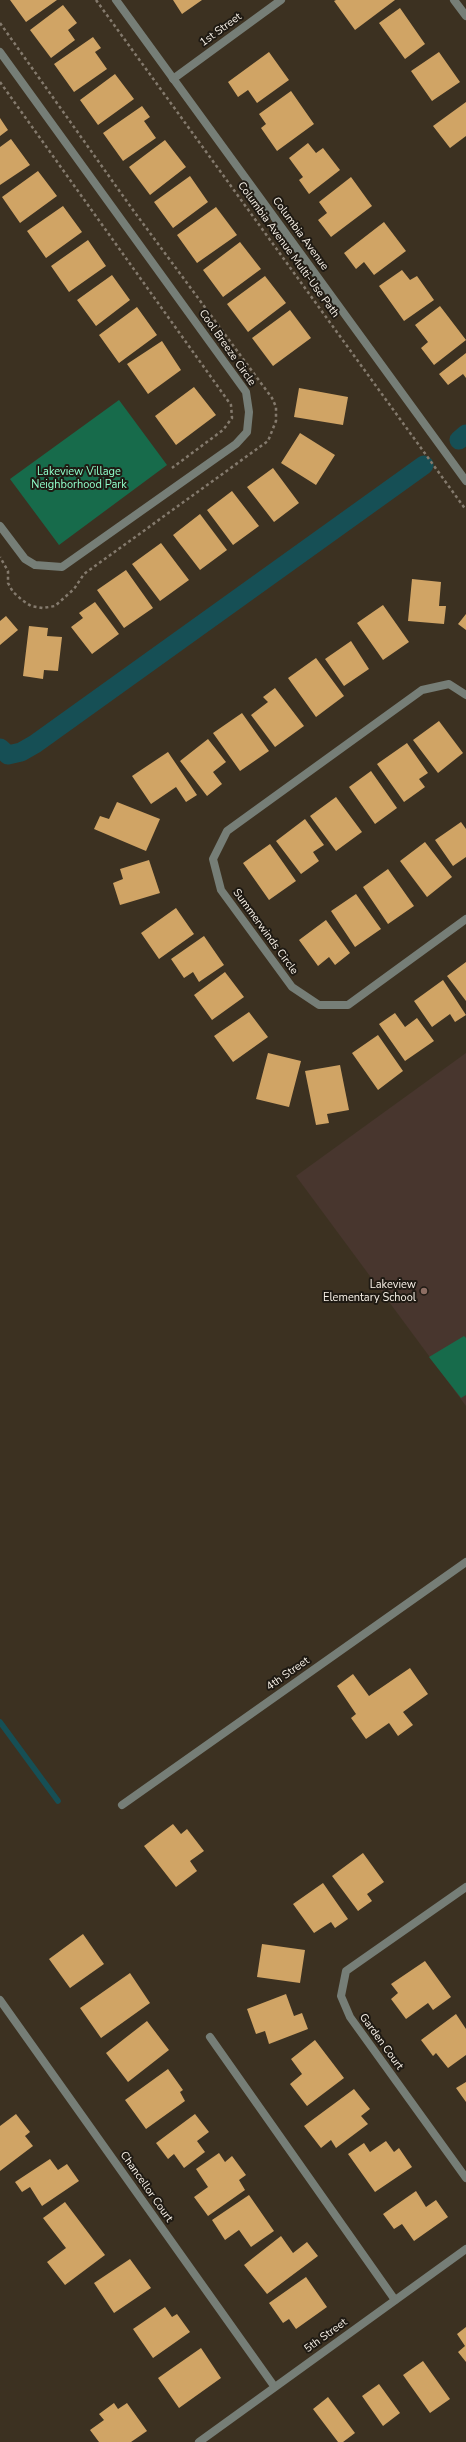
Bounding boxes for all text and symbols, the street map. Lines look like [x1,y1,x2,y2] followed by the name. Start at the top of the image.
[197,10,245,50] street label: 1st Street
[234,180,342,320] street label: Columbia Avenue Multi-Use Path
[269,195,331,273] street label: Columbia Avenue
[196,307,258,389] street label: Cool Breeze Circle
[31,465,127,491] park label: Lakeview Village Neighborhood Park
[230,887,300,977] street label: Summerwinds Circle
[323,1278,416,1304] place label: Lakeview Elementary School
[419,1286,429,1296] marker: Lakeview Elementary School
[264,1654,312,1694] street label: 4th Street
[356,2011,406,2073] street label: Garden Court
[117,2149,175,2225] street label: Chancellor Court
[302,2316,350,2356] street label: 5th Street

